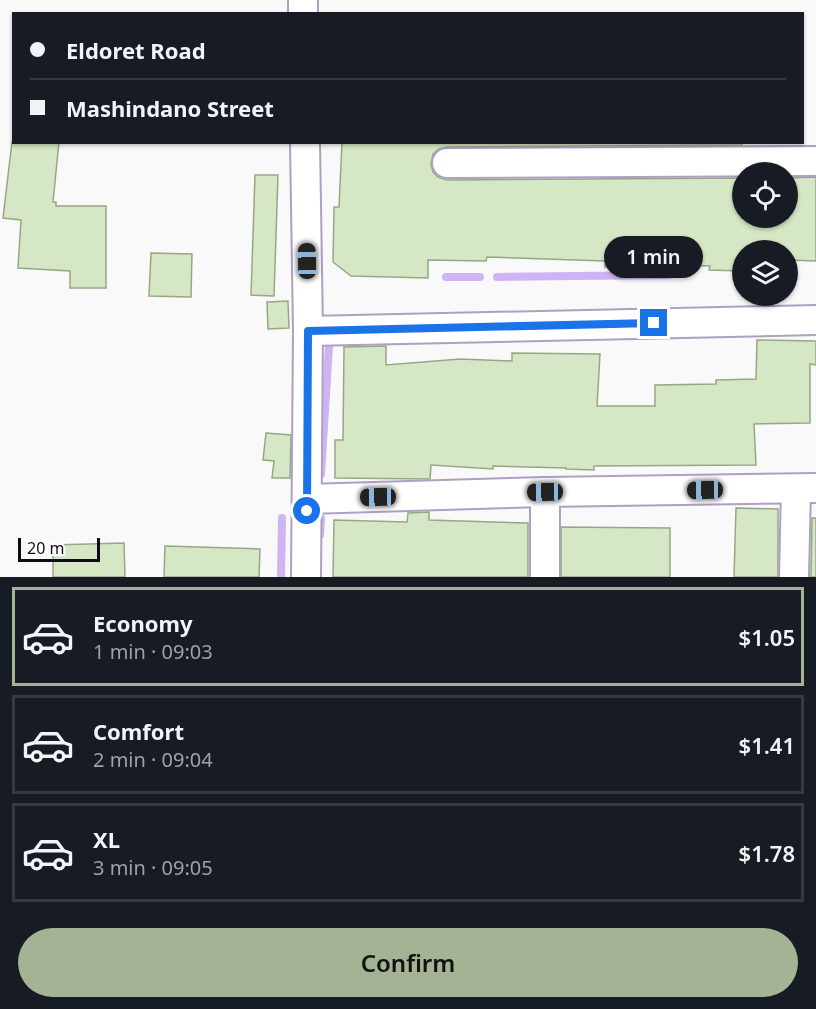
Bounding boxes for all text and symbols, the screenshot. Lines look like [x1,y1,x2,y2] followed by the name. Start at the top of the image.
[66,35,206,65] text: Eldoret Road
[66,93,274,123] text: Mashindano Street
[732,162,798,306] map controls
[732,162,798,228] button: locate
[604,236,704,278] callout: 1 min
[732,240,798,306] button: layers
[298,243,316,279] car
[626,243,681,270] text: 1 min
[640,309,667,336] route end
[687,481,723,499] car
[527,483,563,501] car
[360,488,396,506] car
[293,497,320,524] route start
[18,535,100,562] scale bar
[27,537,64,559] text: 20 m
[93,608,192,638] text: Economy
[21,610,75,664] icon: car
[739,622,795,652] text: $1.05
[93,638,213,665] text: 1 min · 09:03
[93,716,184,746] text: Comfort
[21,718,75,772] icon: car
[739,730,795,760] text: $1.41
[93,746,213,773] text: 2 min · 09:04
[93,824,120,854] text: XL
[21,826,75,880] icon: car
[739,838,795,868] text: $1.78
[93,854,213,881] text: 3 min · 09:05
[18,928,798,997] button: Confirm

